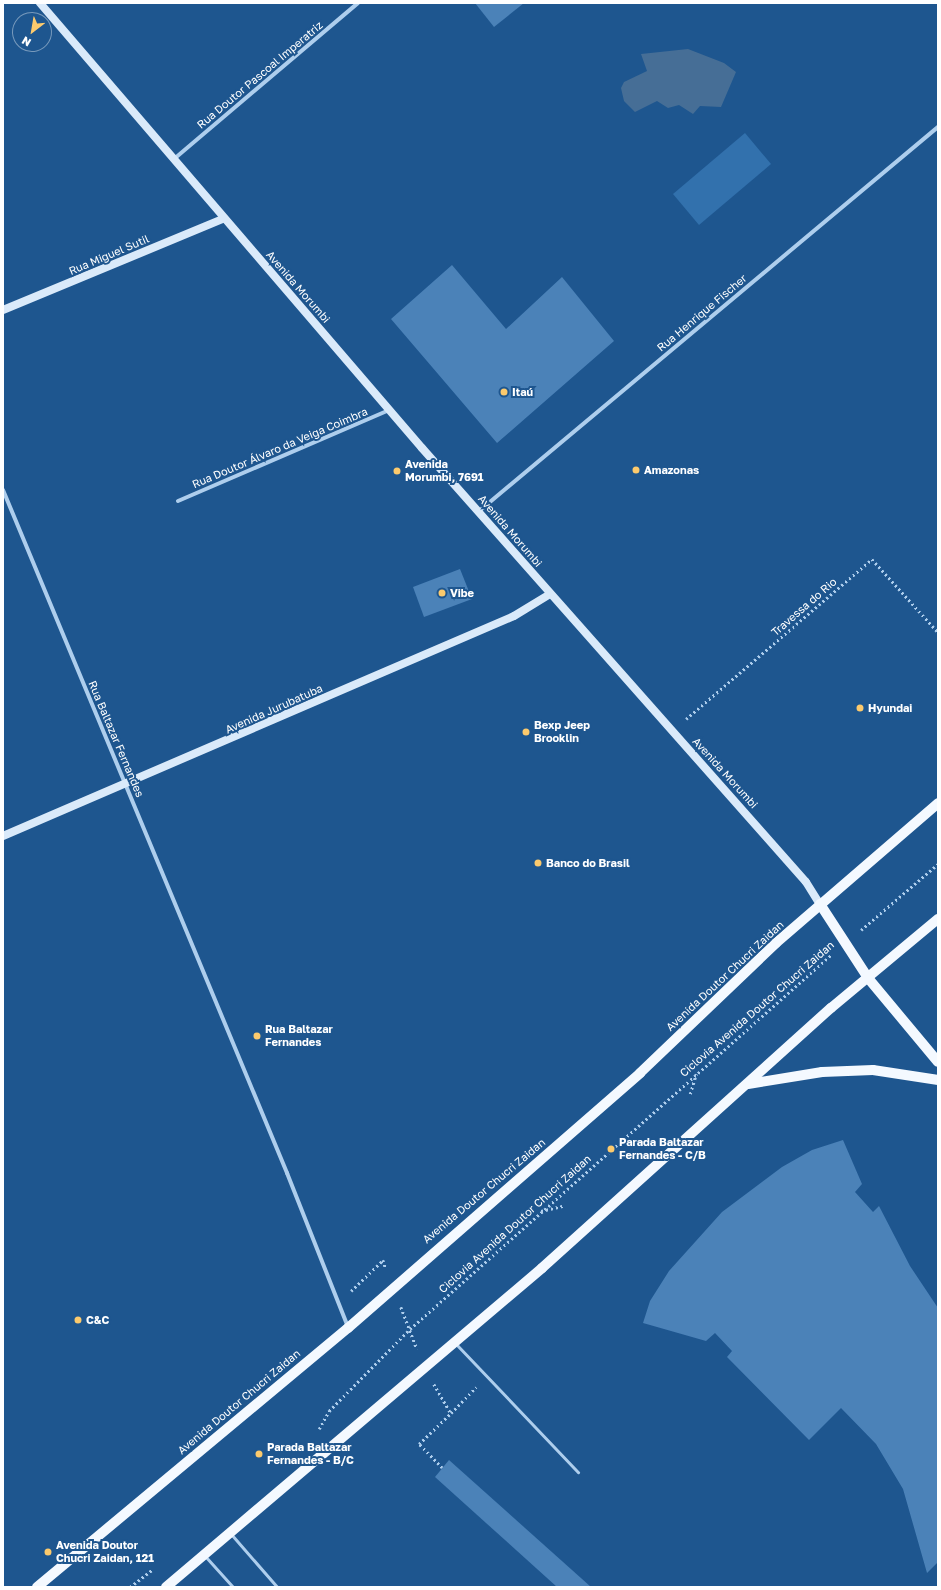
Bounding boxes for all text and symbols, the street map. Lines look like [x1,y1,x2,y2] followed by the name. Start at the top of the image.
[12,12,52,52] north arrow
[194,19,326,131] street label: Rua Doutor Pascoal Imperatriz
[19,34,33,50] text: N
[67,232,151,278] street label: Rua Miguel Sutil
[263,248,333,326] street label: Avenida Morumbi
[655,272,749,354] street label: Rua Henrique Fischer
[512,385,533,399] place label: Itaú
[499,387,509,397] marker: Itaú
[190,405,370,491] street label: Rua Doutor Álvaro da Veiga Coimbra
[405,458,484,484] place label: Avenida Morumbi, 7691
[644,463,699,477] place label: Amazonas
[631,465,641,475] marker: Amazonas
[392,466,402,476] marker: Avenida Morumbi, 7691
[475,492,545,570] street label: Avenida Morumbi
[769,575,839,639] street label: Travessa do Rio
[450,586,474,600] place label: Vibe
[437,588,447,598] marker: Vibe
[85,679,147,799] street label: Rua Baltazar Fernandes
[223,682,325,736] street label: Avenida Jurubatuba
[868,701,912,715] place label: Hyundai
[855,703,865,713] marker: Hyundai
[534,719,590,745] place label: Bexp Jeep Brooklin
[521,727,531,737] marker: Bexp Jeep Brooklin
[690,735,760,811] street label: Avenida Morumbi
[546,856,630,870] place label: Banco do Brasil
[533,858,543,868] marker: Banco do Brasil
[664,918,786,1034] street label: Avenida Doutor Chucri Zaidan
[677,938,837,1080] street label: Ciclovia Avenida Doutor Chucri Zaidan
[265,1023,333,1049] place label: Rua Baltazar Fernandes
[252,1031,262,1041] marker: Rua Baltazar Fernandes
[420,1136,548,1246] street label: Avenida Doutor Chucri Zaidan
[619,1136,706,1162] place label: Parada Baltazar Fernandes - C/B
[606,1144,616,1154] marker: Parada Baltazar Fernandes - C/B
[436,1152,594,1296] street label: Ciclovia Avenida Doutor Chucri Zaidan
[86,1313,109,1327] place label: C&C
[73,1315,83,1325] marker: C&C
[175,1347,303,1457] street label: Avenida Doutor Chucri Zaidan
[267,1441,354,1467] place label: Parada Baltazar Fernandes - B/C
[254,1449,264,1459] marker: Parada Baltazar Fernandes - B/C
[56,1539,154,1565] place label: Avenida Doutor Chucri Zaidan, 121
[43,1547,53,1557] marker: Avenida Doutor Chucri Zaidan, 121

